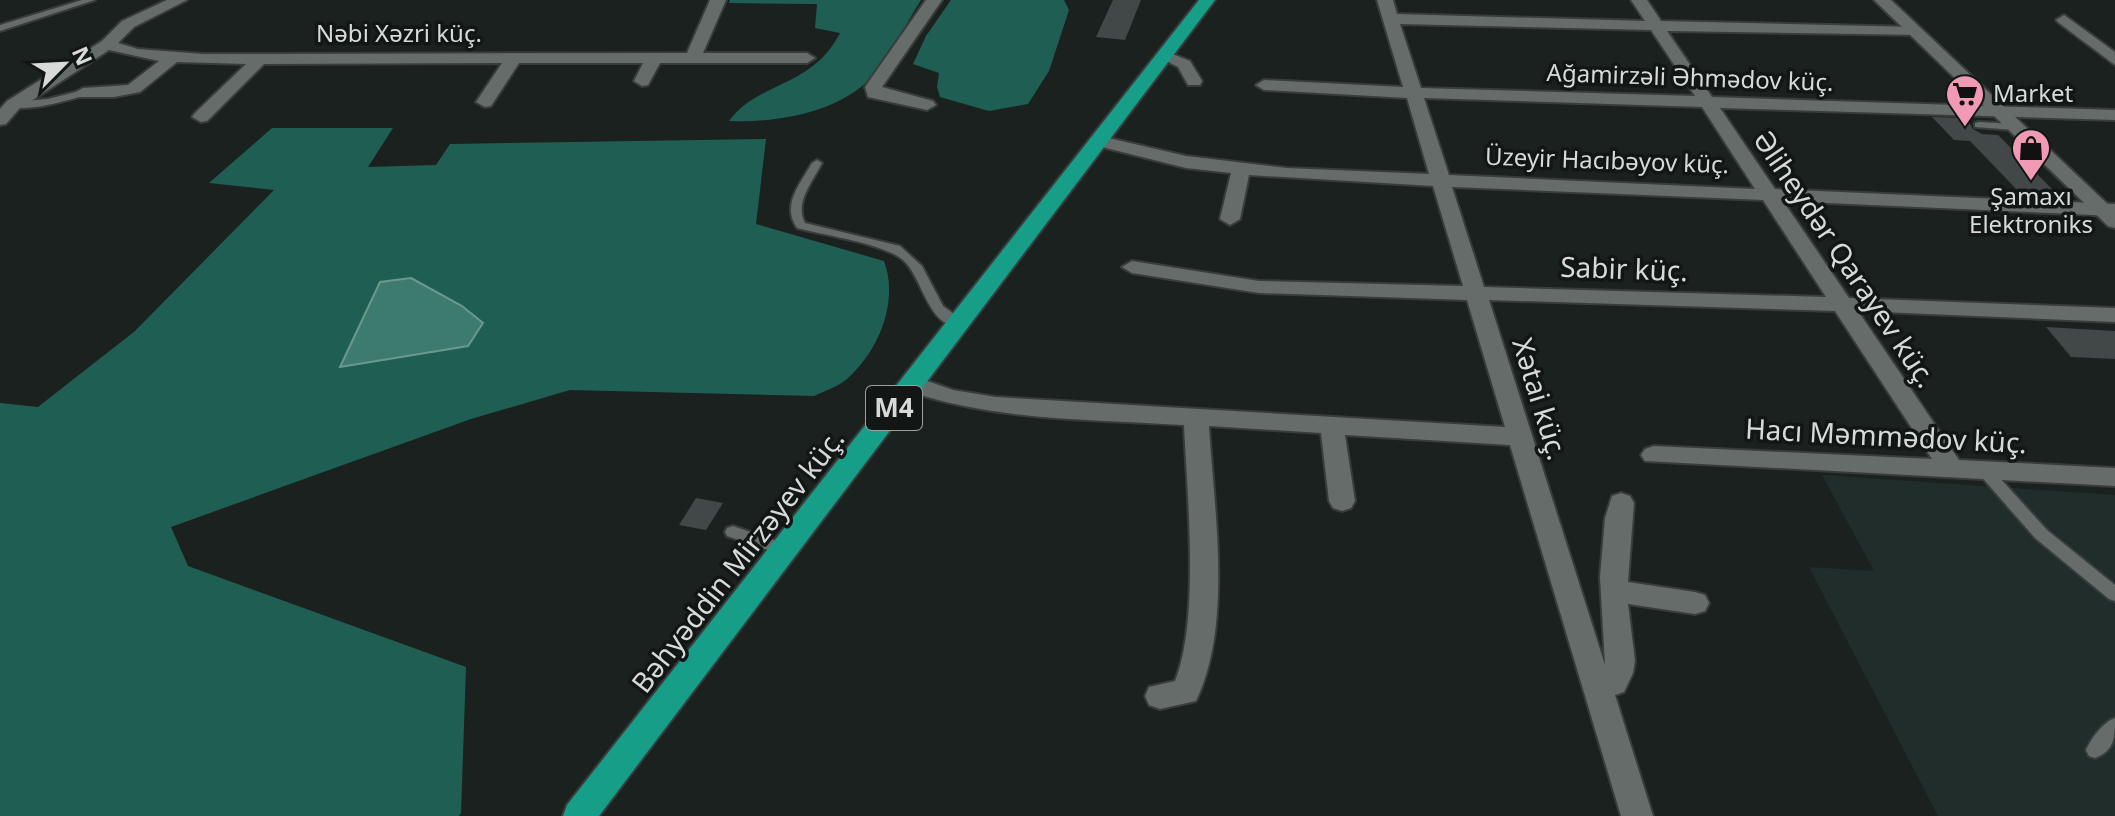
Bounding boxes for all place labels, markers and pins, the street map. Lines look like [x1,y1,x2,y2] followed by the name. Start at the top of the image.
[1944,73,1986,128] supermarket icon: Market
[1993,76,2073,109] place label: Market
[2010,127,2052,182] shop icon: Şamaxı Elektroniks
[1969,179,2093,240] place label: Şamaxı Elektroniks

